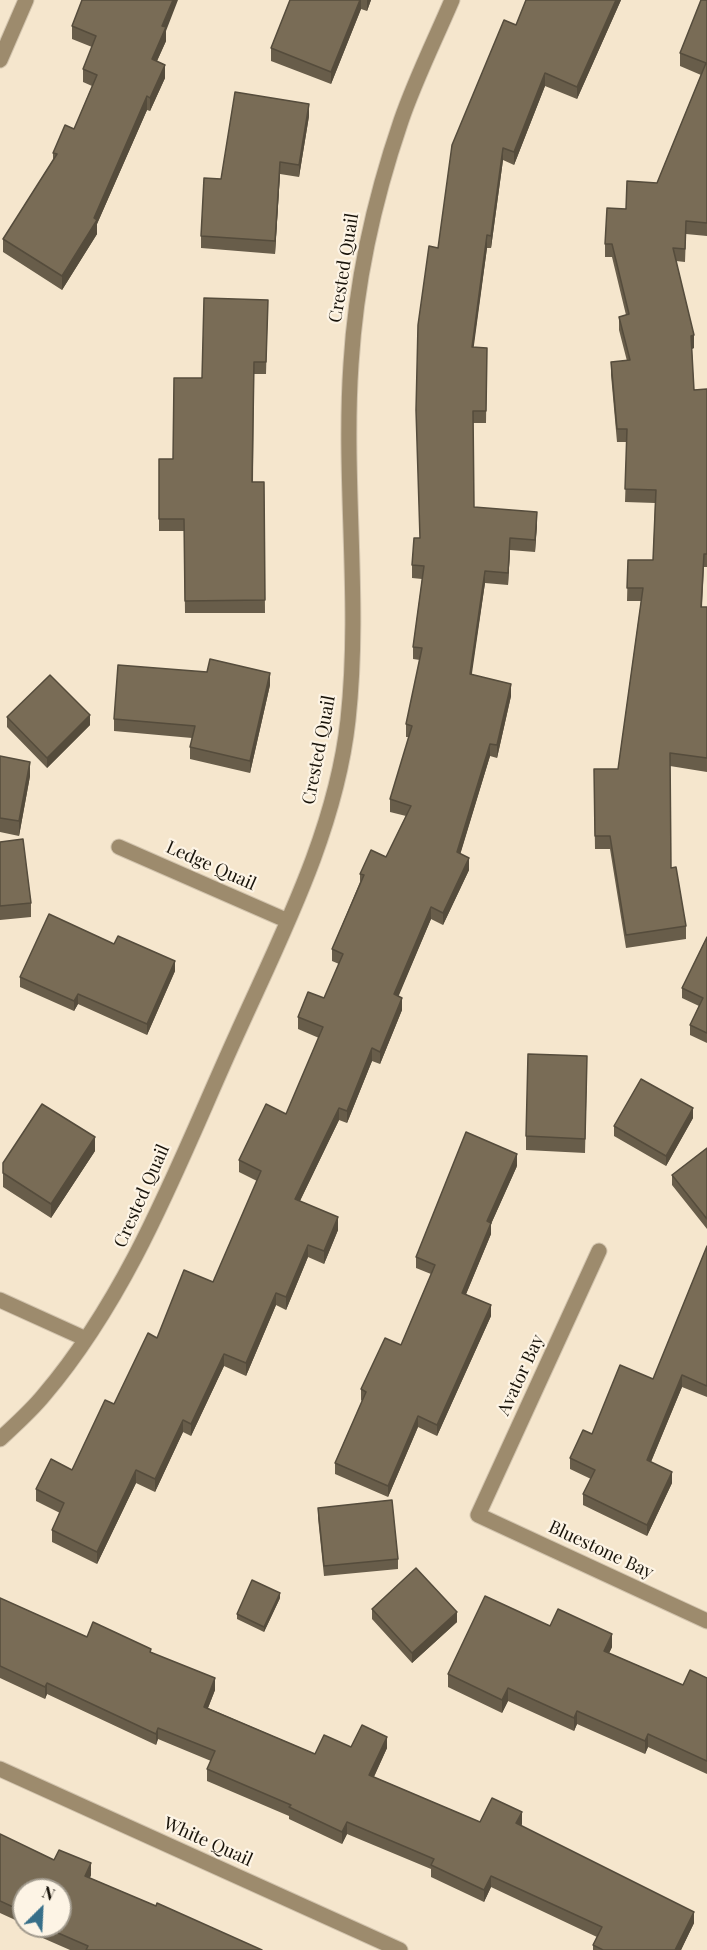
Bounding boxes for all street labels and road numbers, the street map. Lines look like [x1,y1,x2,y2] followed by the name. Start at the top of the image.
[325,212,363,324] street label: Crested Quail
[298,694,340,806] street label: Crested Quail
[163,837,259,895] street label: Ledge Quail
[110,1141,174,1251] street label: Crested Quail
[493,1331,549,1419] street label: Avator Bay
[545,1516,657,1584] street label: Bluestone Bay
[160,1813,256,1871] street label: White Quail

